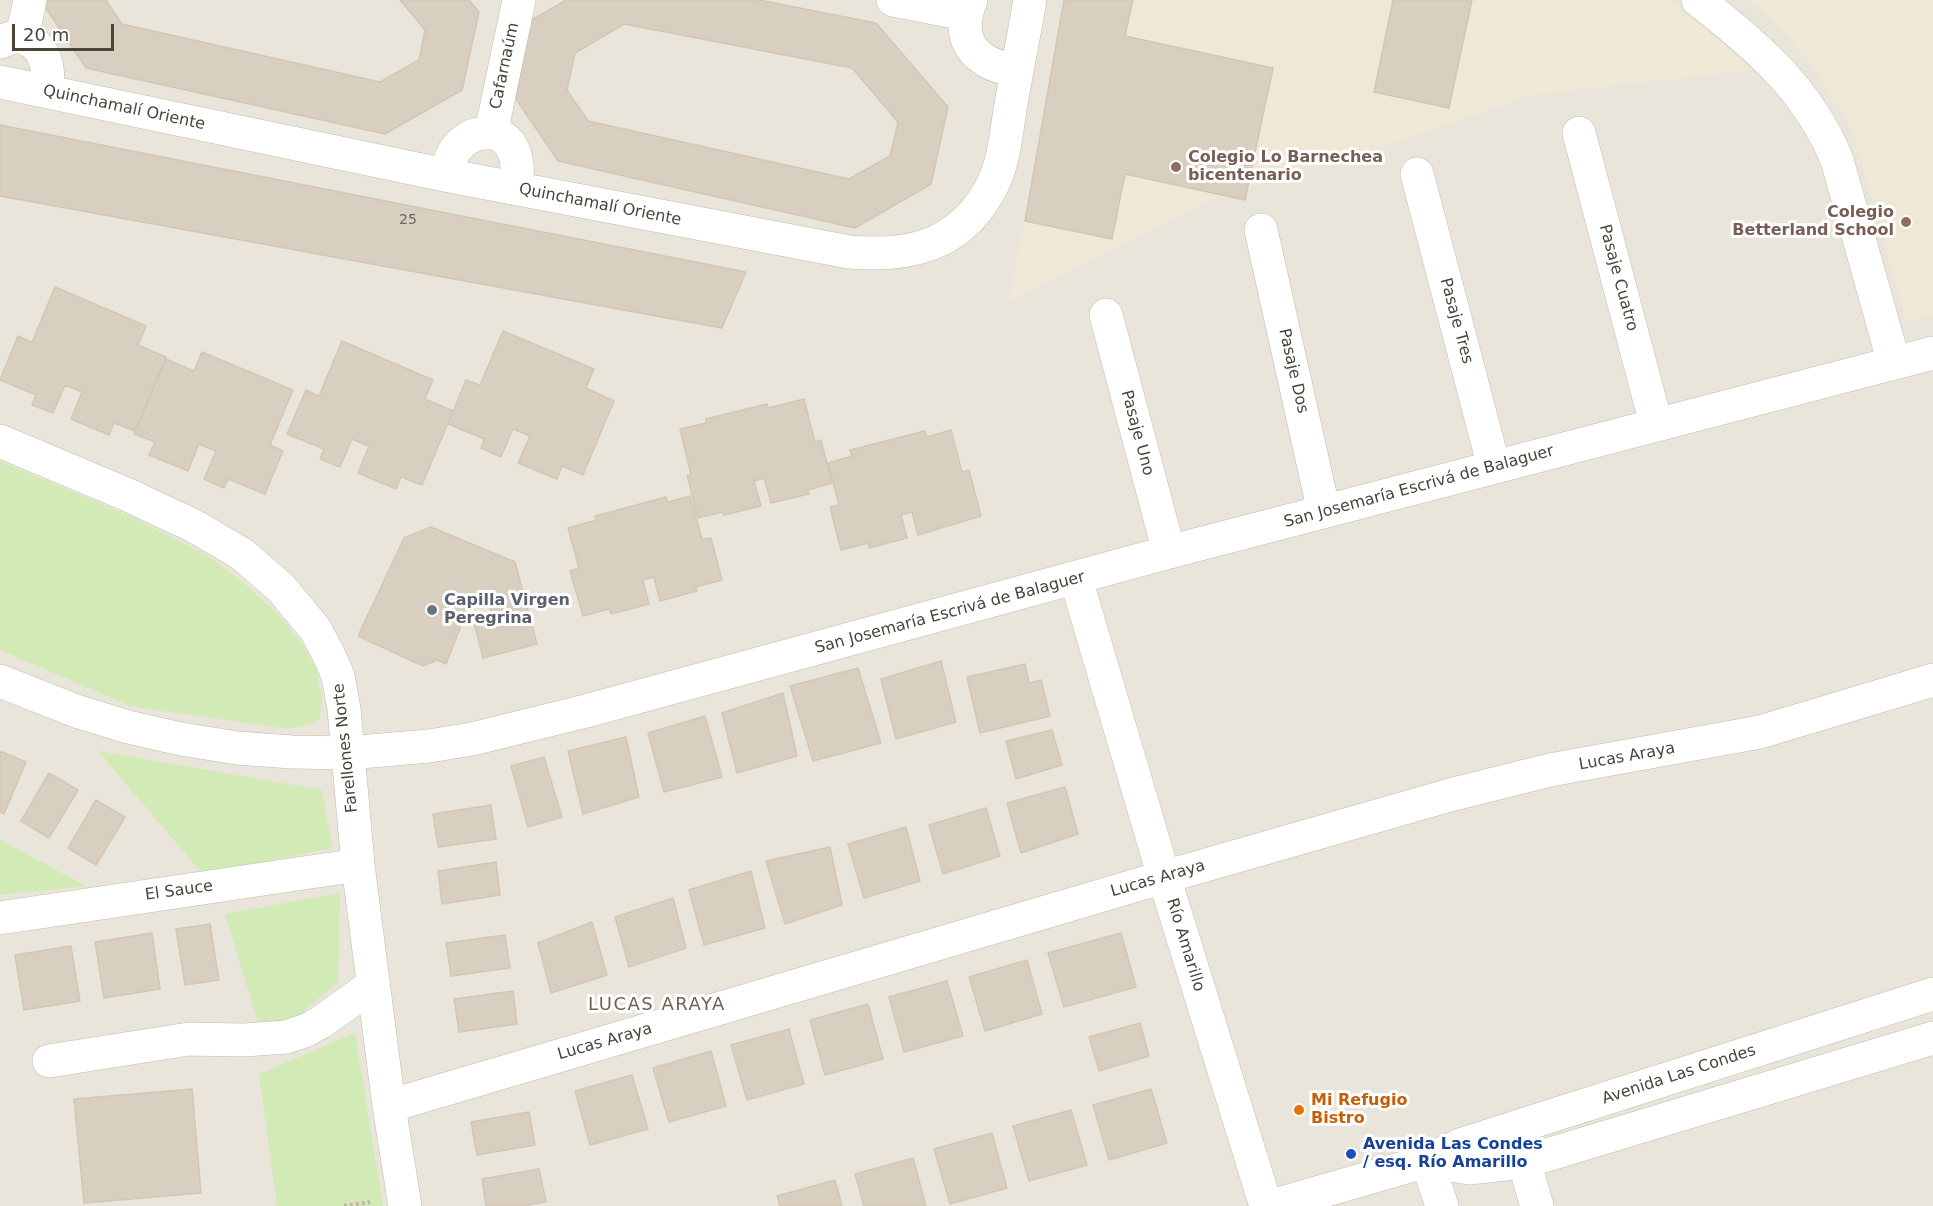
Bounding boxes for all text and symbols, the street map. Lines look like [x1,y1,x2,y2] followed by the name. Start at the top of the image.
[15,12,117,50] scale bar
[486,21,524,111] street label: Cafarnaúm
[23,24,69,45] text: 20 m
[41,81,207,135] street label: Quinchamalí Oriente
[1188,148,1383,186] place label: Colegio Lo Barnechea bicentenario
[1169,160,1183,174] marker: Colegio Lo Barnechea bicentenario
[517,180,683,230] street label: Quinchamalí Oriente
[1732,203,1894,241] place label: Colegio Betterland School
[399,212,417,228] house number: 25
[1899,215,1913,229] marker: Colegio Betterland School
[1595,223,1641,333] street label: Pasaje Cuatro
[1435,276,1477,366] street label: Pasaje Tres
[1274,327,1312,415] street label: Pasaje Dos
[1116,388,1158,478] street label: Pasaje Uno
[1282,442,1556,532] street label: San Josemaría Escrivá de Balaguer
[813,568,1087,658] street label: San Josemaría Escrivá de Balaguer
[444,591,570,629] place label: Capilla Virgen Peregrina
[425,603,439,617] marker: Capilla Virgen Peregrina
[330,682,362,814] street label: Farellones Norte
[1577,739,1677,775] street label: Lucas Araya
[1109,856,1207,902] street label: Lucas Araya
[144,877,214,905] street label: El Sauce
[1162,896,1208,994] street label: Río Amarillo
[588,994,726,1016] district label: LUCAS ARAYA
[556,1019,654,1065] street label: Lucas Araya
[1600,1041,1758,1109] street label: Avenida Las Condes
[1311,1091,1407,1129] place label: Mi Refugio Bistro
[1292,1103,1306,1117] marker: Mi Refugio Bistro
[1363,1135,1543,1173] place label: Avenida Las Condes / esq. Río Amarillo
[1344,1147,1358,1161] marker: Avenida Las Condes / esq. Río Amarillo

